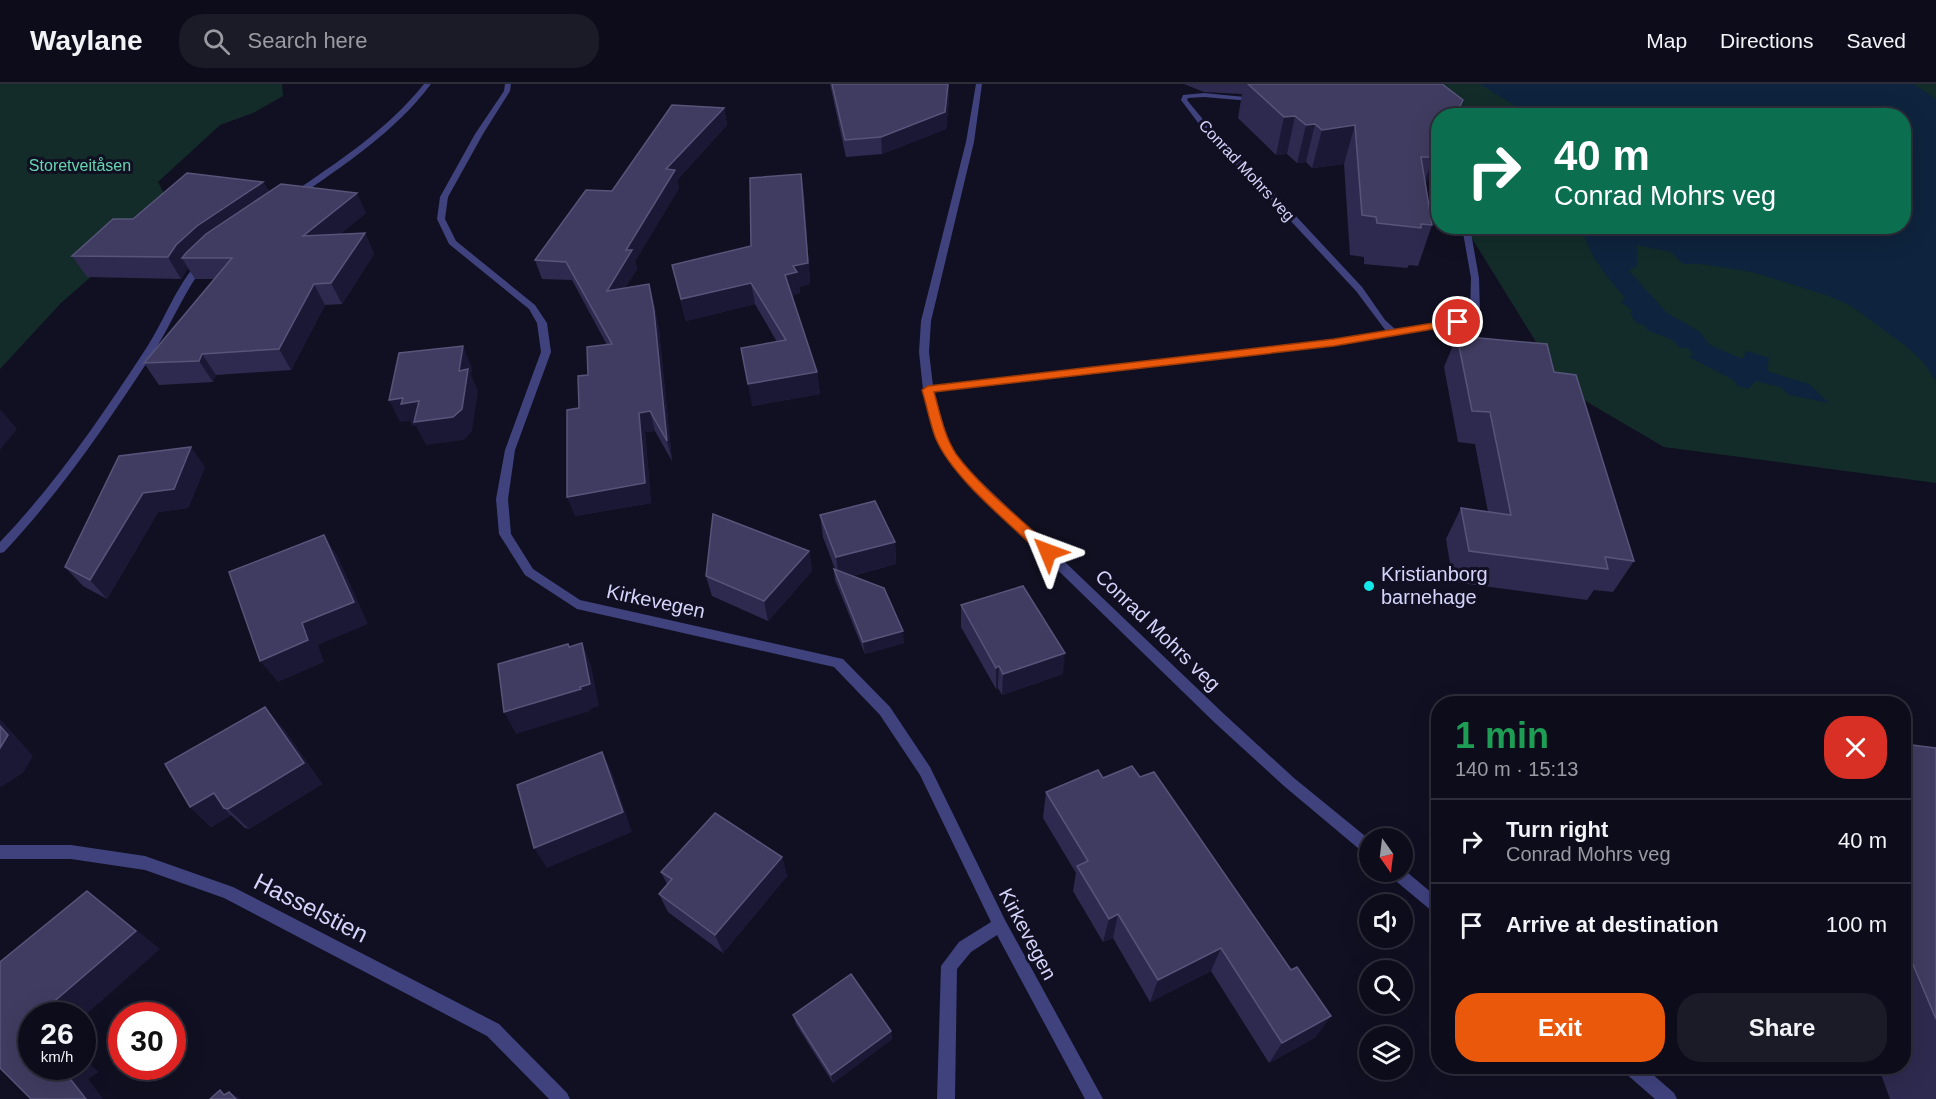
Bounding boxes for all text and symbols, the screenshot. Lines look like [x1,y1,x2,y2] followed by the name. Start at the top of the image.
[179,14,599,68] search box
[30,25,143,56] text: Waylane
[200,25,233,58] icon: search
[248,28,367,53] text: Search here
[1646,29,1687,52] text: Map
[1720,29,1813,52] text: Directions
[1846,29,1906,52] text: Saved
[1196,116,1298,224] street label: Conrad Mohrs veg
[1455,132,1533,210] icon: right
[1554,132,1650,179] text: 40 m
[29,157,131,174] park label: Storetveitåsen
[1554,181,1776,211] text: Conrad Mohrs veg
[1432,296,1483,347] pin
[1441,305,1474,338] icon: arrive
[1016,520,1080,584] position arrow
[1381,563,1488,608] place label: Kristianborg barnehage
[1091,565,1225,695] street label: Conrad Mohrs veg
[1362,579,1376,593] marker: Kristianborg barnehage
[605,580,707,622] street label: Kirkevegen
[1455,715,1549,756] text: 1 min
[1824,716,1887,779] button: close
[1455,758,1578,780] text: 140 m · 15:13
[1506,817,1608,842] text: Turn right
[1455,825,1488,858] icon: right
[1359,828,1413,882] north arrow
[1359,828,1413,1080] map controls
[1838,828,1887,853] text: 40 m
[1506,843,1671,865] text: Conrad Mohrs veg
[250,867,373,948] street label: Hasselstien
[995,885,1061,983] street label: Kirkevegen
[1359,894,1413,948] button: sound
[1455,909,1488,942] icon: arrive
[1506,912,1719,937] text: Arrive at destination
[1826,912,1887,937] text: 100 m
[1359,960,1413,1014] button: search
[1455,993,1665,1062] button: Exit
[1677,993,1887,1062] button: Share
[108,1002,186,1080] speed limit sign: 30
[40,1017,74,1050] text: 26
[1359,1026,1413,1080] button: layers
[41,1048,73,1065] text: km/h

